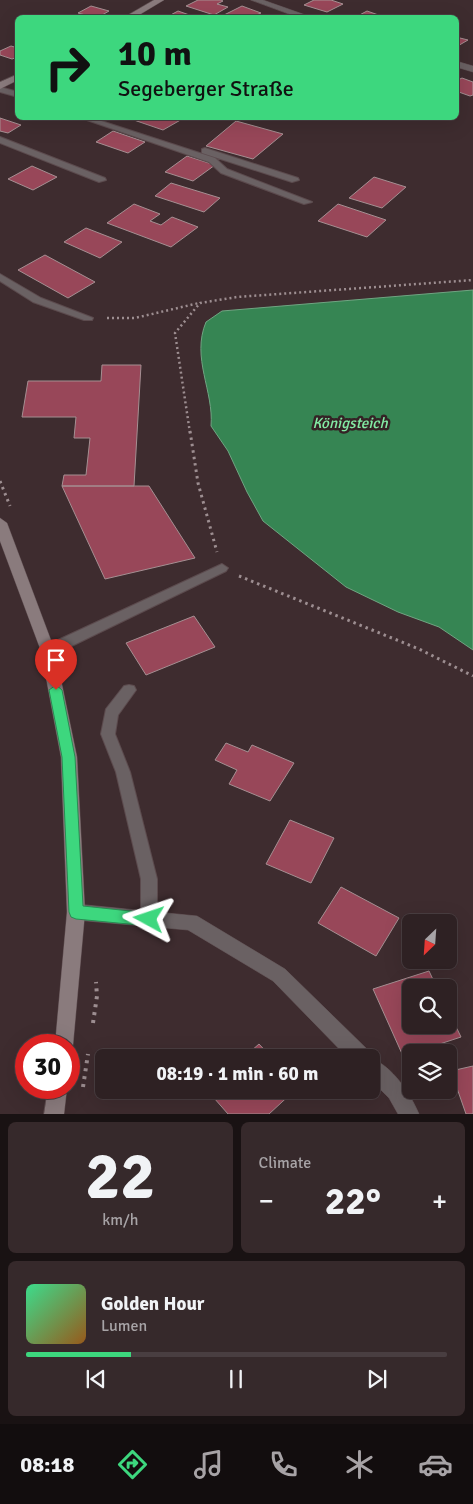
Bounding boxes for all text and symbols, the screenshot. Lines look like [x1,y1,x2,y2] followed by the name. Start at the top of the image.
[118,32,192,75] text: 10 m
[35,35,100,100] icon: right
[118,75,294,102] text: Segeberger Straße
[312,414,388,432] water label: Königsteich
[35,639,77,690] pin
[42,646,70,674] icon: arrive
[122,892,174,944] position arrow
[402,914,458,969] north arrow
[402,914,457,1099] map controls
[402,979,457,1034] button: search
[15,1034,80,1099] speed limit sign: 30
[402,1044,457,1099] button: layers
[157,1062,318,1086] text: 08:19 · 1 min · 60 m
[85,1137,155,1217] text: 22
[259,1153,311,1173] text: Climate
[325,1178,381,1225] text: 22°
[259,1184,274,1218] text: −
[432,1184,447,1218] text: +
[102,1210,138,1230] text: km/h
[101,1292,204,1316] text: Golden Hour
[101,1316,147,1336] text: Lumen
[82,1365,110,1393] icon: previous
[222,1365,250,1393] icon: pause
[363,1365,391,1393] icon: next
[115,1447,150,1482] icon: directions
[191,1447,226,1482] icon: music
[266,1447,301,1482] icon: phone
[342,1447,377,1482] icon: climate
[418,1447,453,1482] icon: car
[20,1451,74,1478] text: 08:18

